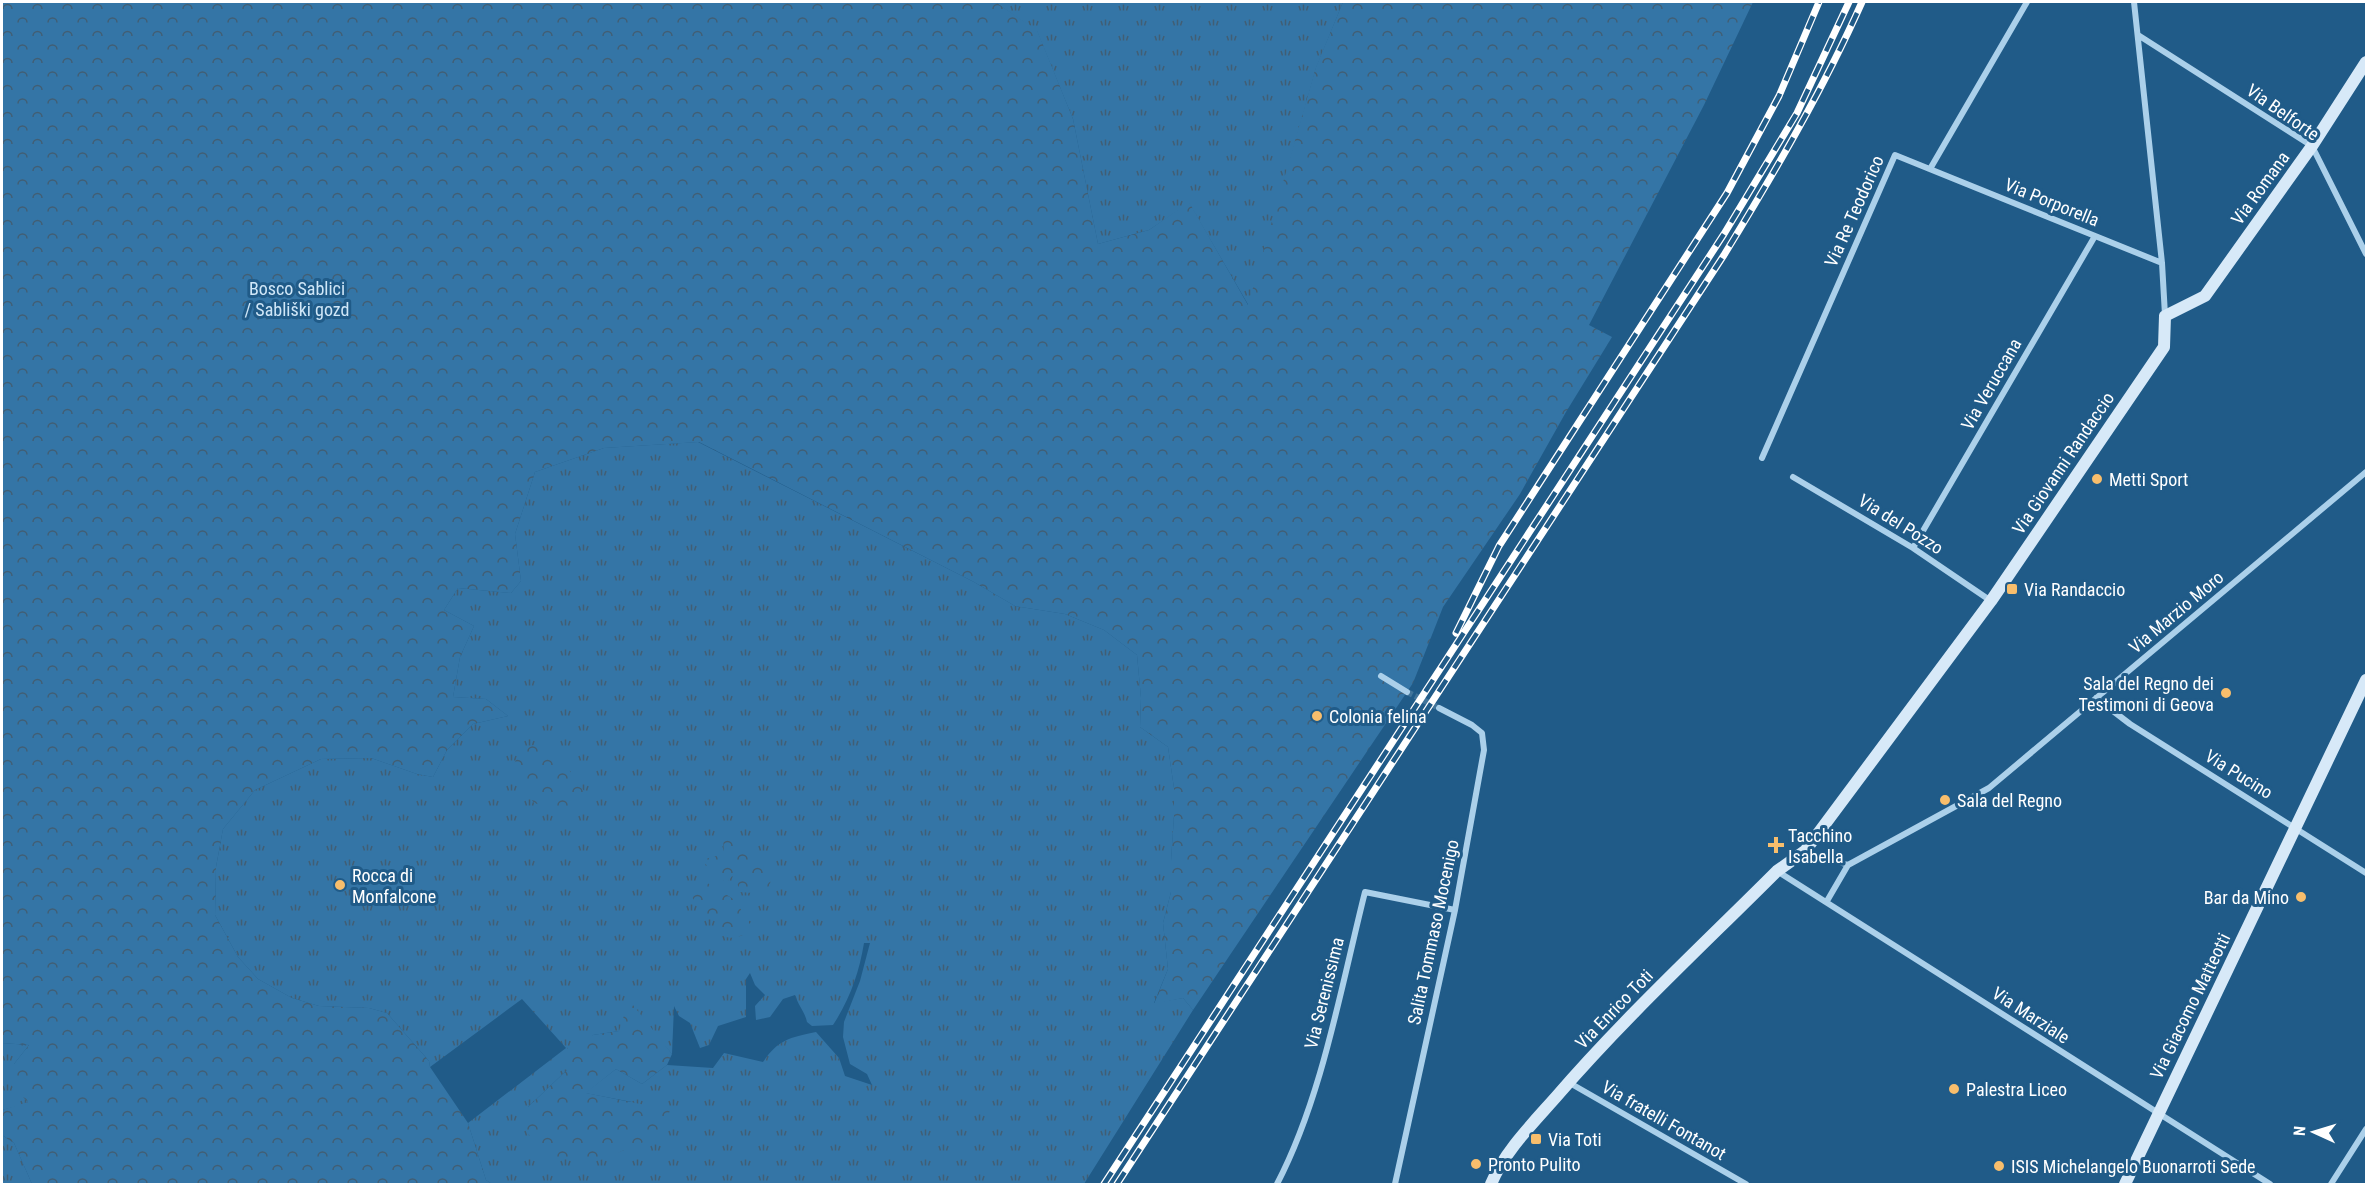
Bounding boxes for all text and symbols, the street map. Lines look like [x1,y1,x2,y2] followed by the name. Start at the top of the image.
[2243,79,2323,145] street label: Via Belforte
[2227,147,2293,229] street label: Via Romana
[1820,152,1888,270] street label: Via Re Teodorico
[2002,174,2102,230] street label: Via Porporella
[245,278,349,320] park label: Bosco Sablici / Sabliški gozd
[1956,335,2026,433] street label: Via Veruccana
[2008,388,2118,538] street label: Via Giovanni Randaccio
[2109,469,2188,490] place label: Metti Sport
[2090,472,2104,486] marker: Metti Sport
[1855,490,1947,558] street label: Via del Pozzo
[2124,566,2228,658] street label: Via Marzio Moro
[2024,579,2125,600] place label: Via Randaccio
[2005,582,2019,596] marker: Via Randaccio
[2078,673,2214,715] place label: Sala del Regno dei Testimoni di Geova
[2219,686,2233,700] marker: Sala del Regno dei Testimoni di Geova
[1329,706,1427,727] place label: Colonia felina
[1310,709,1324,723] marker: Colonia felina
[2201,745,2277,803] street label: Via Pucino
[1957,790,2062,811] place label: Sala del Regno
[1938,793,1952,807] marker: Sala del Regno
[1788,825,1852,867] place label: Tacchino Isabella
[1403,838,1463,1026] street label: Salita Tommaso Mocenigo
[1769,838,1783,852] marker: Tacchino Isabella
[352,865,436,907] place label: Rocca di Monfalcone
[333,878,347,892] marker: Rocca di Monfalcone
[2204,887,2289,908] place label: Bar da Mino
[2294,890,2308,904] marker: Bar da Mino
[2146,930,2234,1082] street label: Via Giacomo Matteotti
[1300,935,1348,1051] street label: Via Serenissima
[1571,965,1657,1053] street label: Via Enrico Toti
[1988,982,2074,1048] street label: Via Marziale
[1598,1076,1730,1164] street label: Via fratelli Fontanot
[1966,1079,2067,1100] place label: Palestra Liceo
[1947,1082,1961,1096] marker: Palestra Liceo
[2284,1102,2344,1162] north arrow
[2290,1125,2309,1137] text: N
[1548,1129,1602,1150] place label: Via Toti
[1529,1132,1543,1146] marker: Via Toti
[1488,1154,1580,1175] place label: Pronto Pulito
[2011,1156,2256,1177] place label: ISIS Michelangelo Buonarroti Sede
[1469,1157,1483,1171] marker: Pronto Pulito
[1992,1159,2006,1173] marker: ISIS Michelangelo Buonarroti Sede

